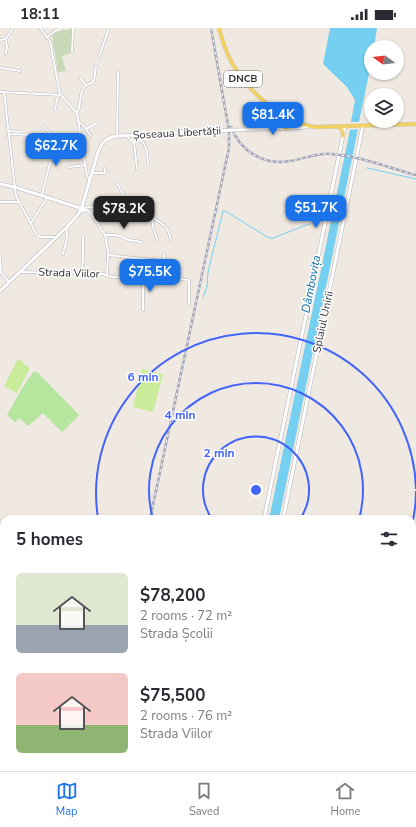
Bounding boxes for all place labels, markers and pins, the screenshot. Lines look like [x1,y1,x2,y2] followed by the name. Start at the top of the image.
[240,102,306,136] pin: $81.4K
[23,133,89,167] pin: $62.7K
[283,195,349,229] pin: $51.7K
[91,196,157,230] pin: $78.2K
[117,259,183,293] pin: $75.5K
[249,483,263,497] centre of rings

